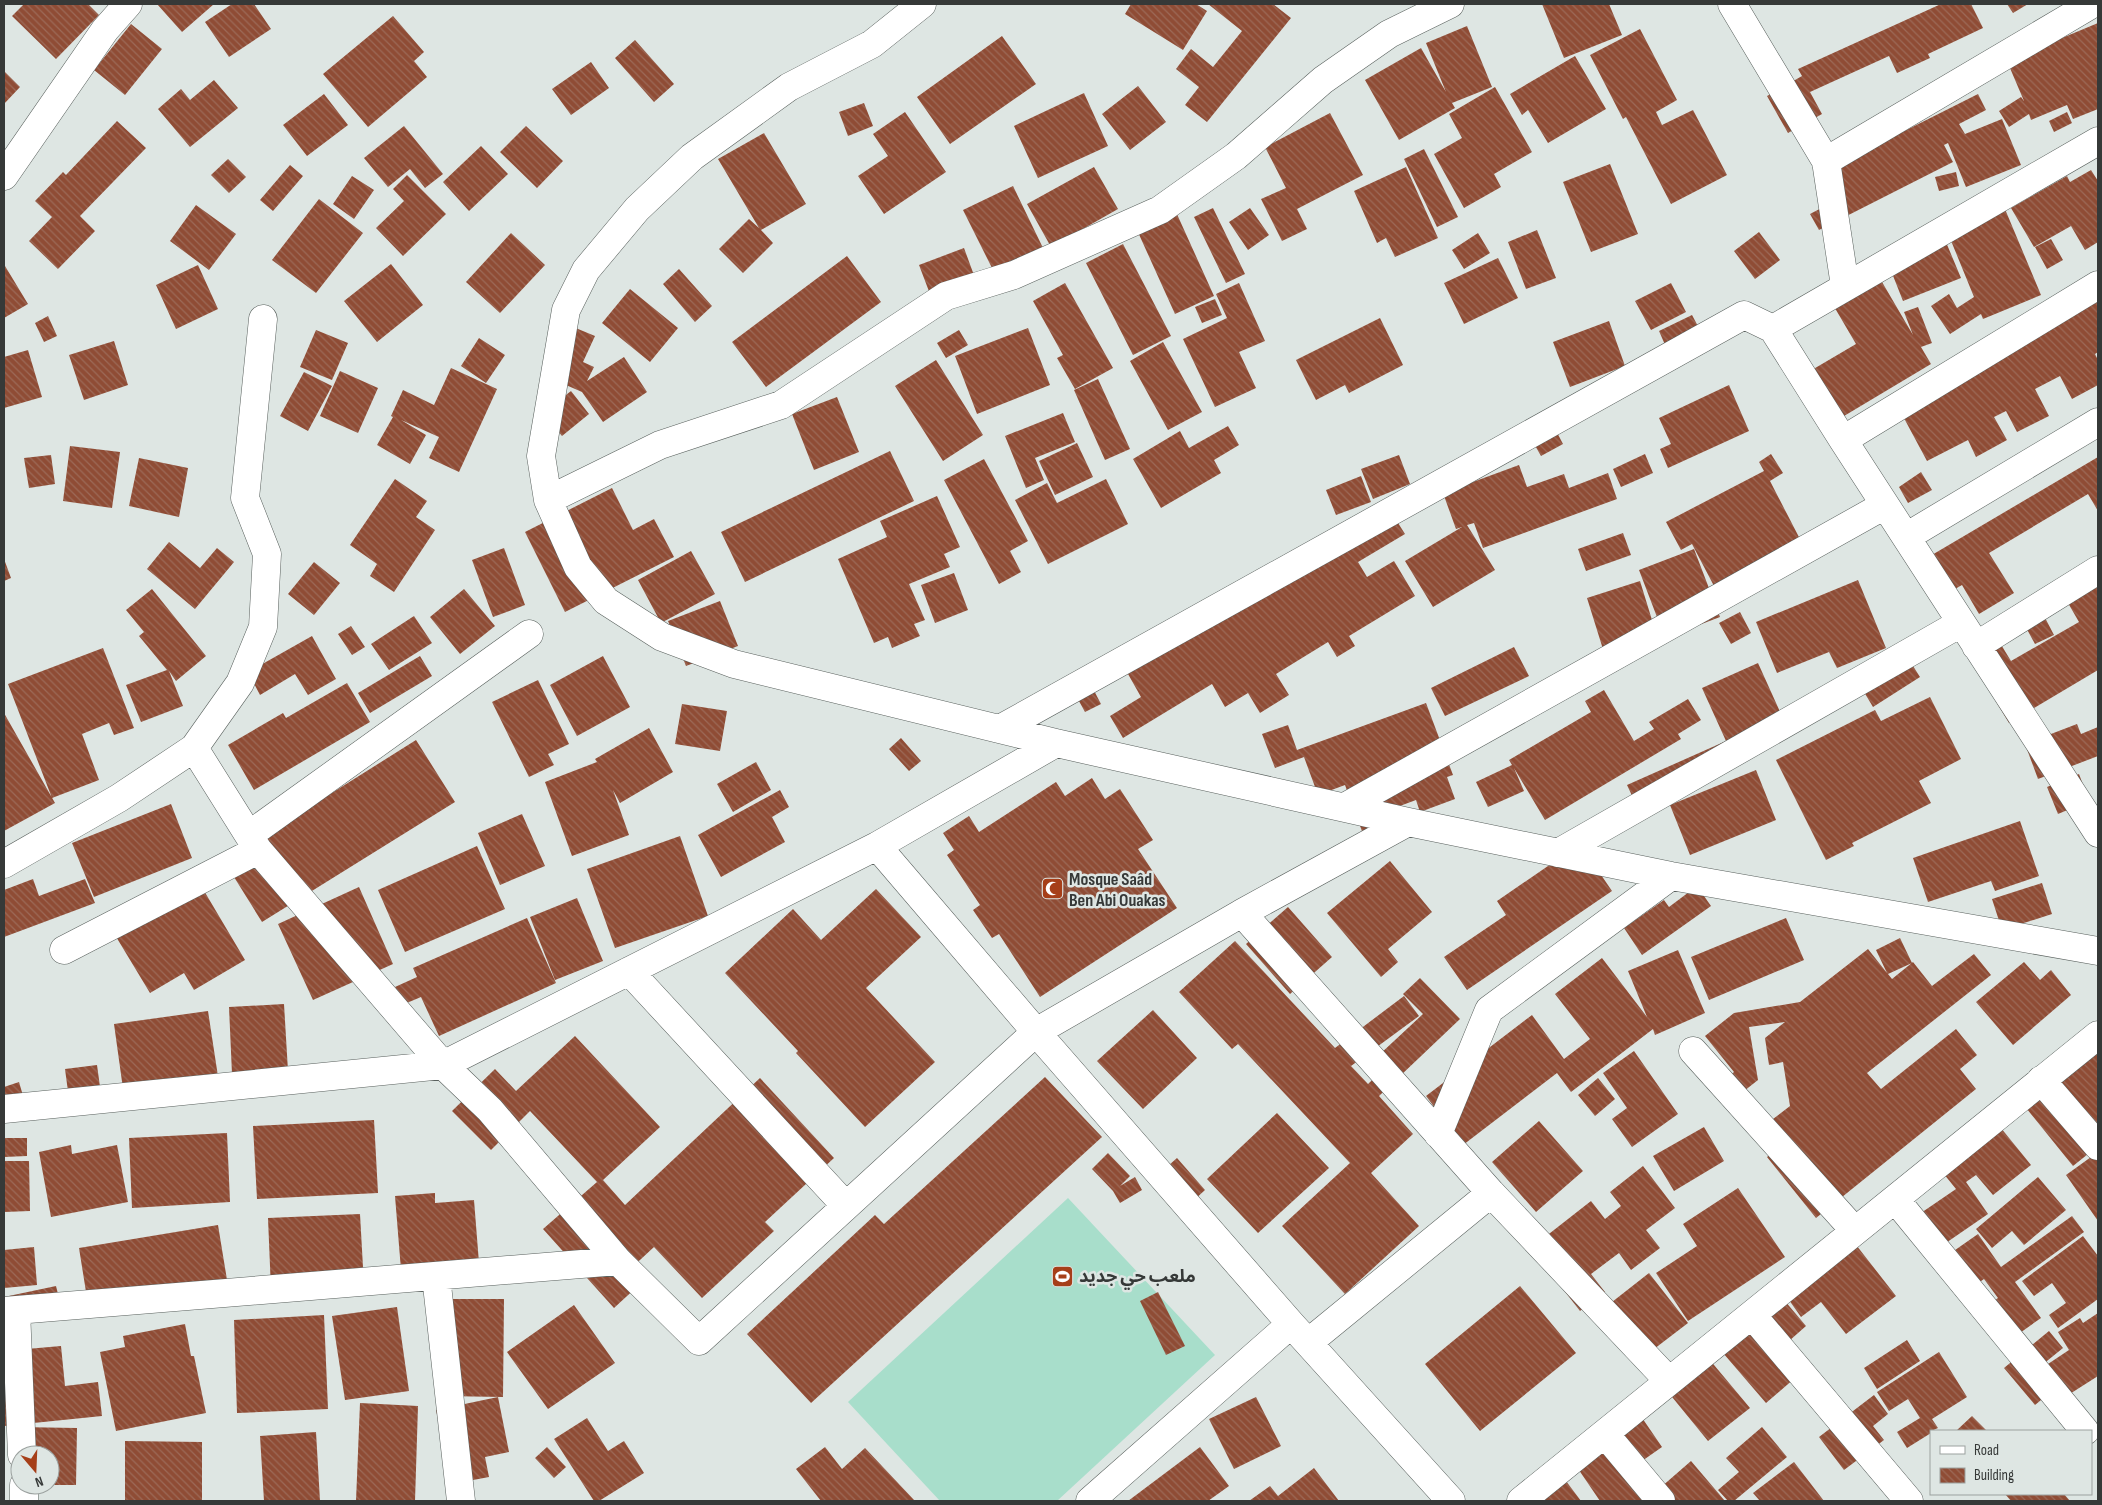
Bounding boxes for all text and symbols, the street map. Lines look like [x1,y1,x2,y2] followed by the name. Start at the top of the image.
[1069,869,1166,911] place label: Mosque Saâd Ben Abi Ouakas
[1041,877,1065,901] mosque icon: Mosque Saâd Ben Abi Ouakas
[1051,1264,1075,1288] sports icon: ملعب حي جديد
[1079,1266,1196,1290] place label: ملعب حي جديد
[1930,1430,2092,1495] legend
[1974,1441,1999,1460] text: Road
[10,1445,60,1495] north arrow
[1974,1466,2014,1485] text: Building
[33,1473,45,1491] text: N

